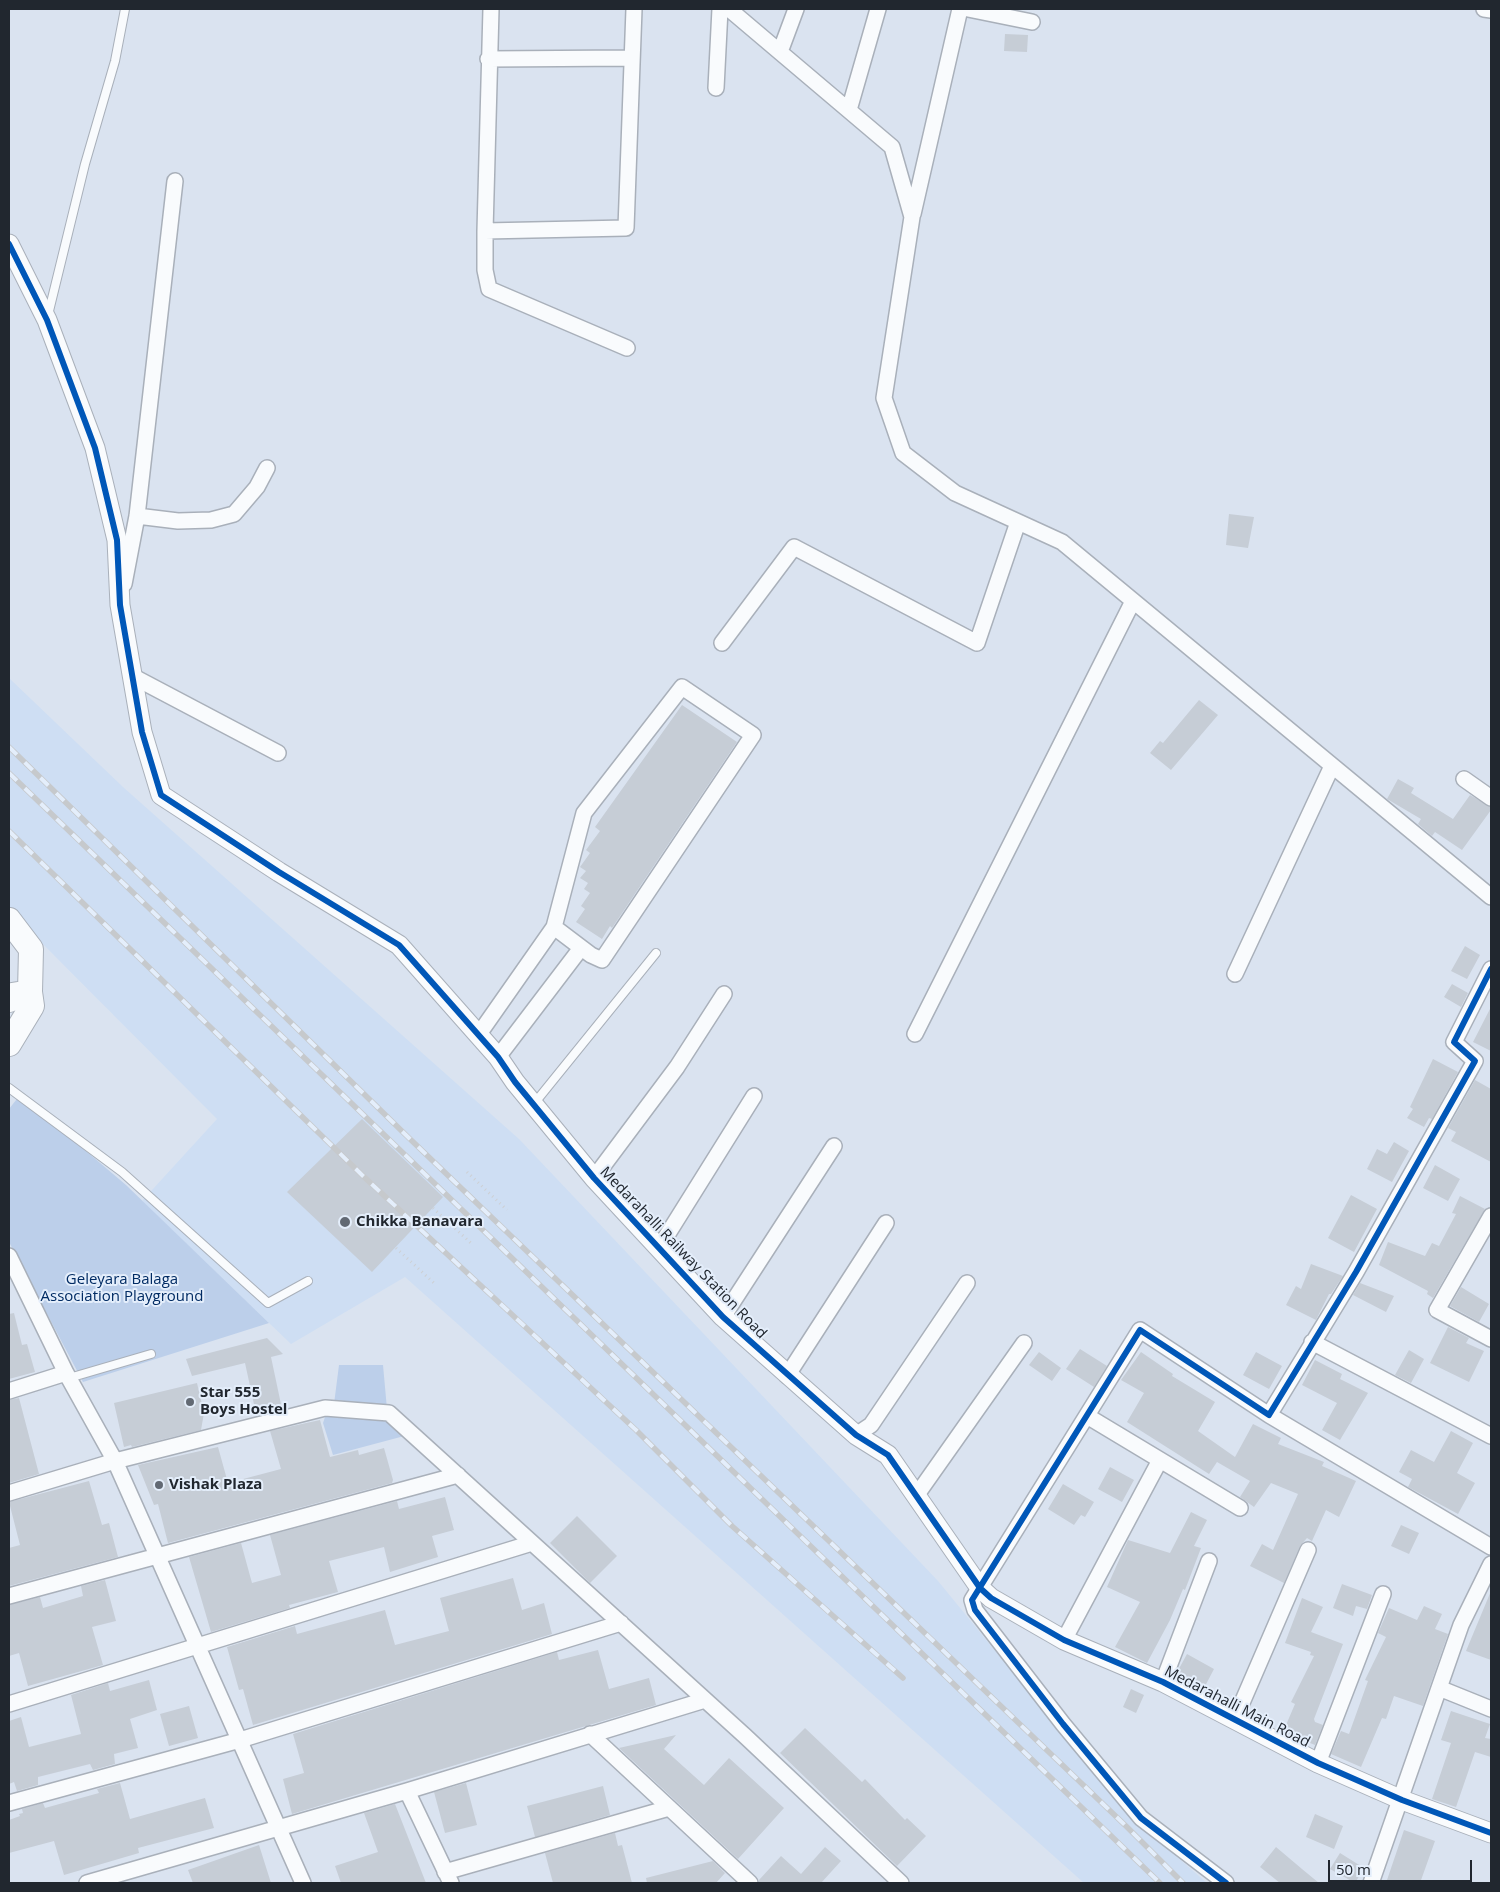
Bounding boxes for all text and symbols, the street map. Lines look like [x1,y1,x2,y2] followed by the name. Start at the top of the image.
[596,1163,770,1343] street label: Medarahalli Railway Station Road
[356,1213,483,1231] place label: Chikka Banavara
[338,1215,352,1229] marker: Chikka Banavara
[41,1271,203,1306] park label: Geleyara Balaga Association Playground
[200,1384,287,1419] place label: Star 555 Boys Hostel
[184,1396,196,1408] marker: Star 555 Boys Hostel
[169,1476,262,1494] place label: Vishak Plaza
[153,1479,165,1491] marker: Vishak Plaza
[1161,1662,1313,1752] street label: Medarahalli Main Road
[1330,1850,1474,1882] scale bar
[1336,1859,1371,1879] text: 50 m

